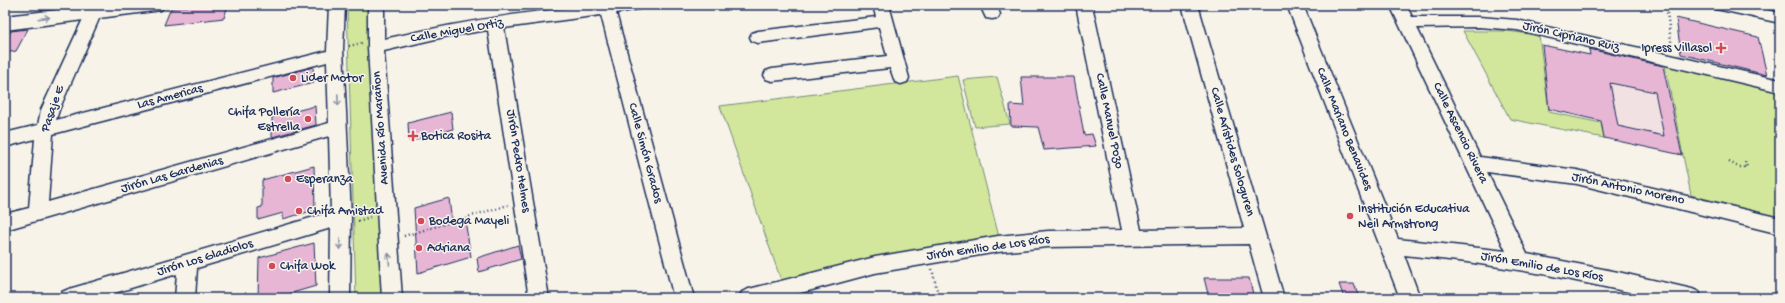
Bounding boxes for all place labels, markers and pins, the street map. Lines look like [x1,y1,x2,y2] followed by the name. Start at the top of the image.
[1641,41,1712,56] place label: Ipress Villasol
[1715,42,1727,54] marker: Ipress Villasol
[301,71,364,86] place label: Lider Motor
[288,73,298,83] marker: Lider Motor
[228,105,301,135] place label: Chifa Pollería Estrella
[303,114,313,124] marker: Chifa Pollería Estrella
[420,129,492,144] place label: Botica Rosita
[408,131,418,141] marker: Botica Rosita
[296,172,354,187] place label: Esperanza
[283,174,293,184] marker: Esperanza
[1358,202,1470,232] place label: Institución Educativa Neil Armstrong
[307,204,384,219] place label: Chifa Amistad
[294,206,304,216] marker: Chifa Amistad
[1345,211,1355,221] marker: Institución Educativa Neil Armstrong
[428,214,510,229] place label: Bodega Mayeli
[416,216,426,226] marker: Bodega Mayeli
[427,241,471,256] place label: Adriana
[414,243,424,253] marker: Adriana
[280,259,336,274] place label: Chifa Wok
[267,261,277,271] marker: Chifa Wok

